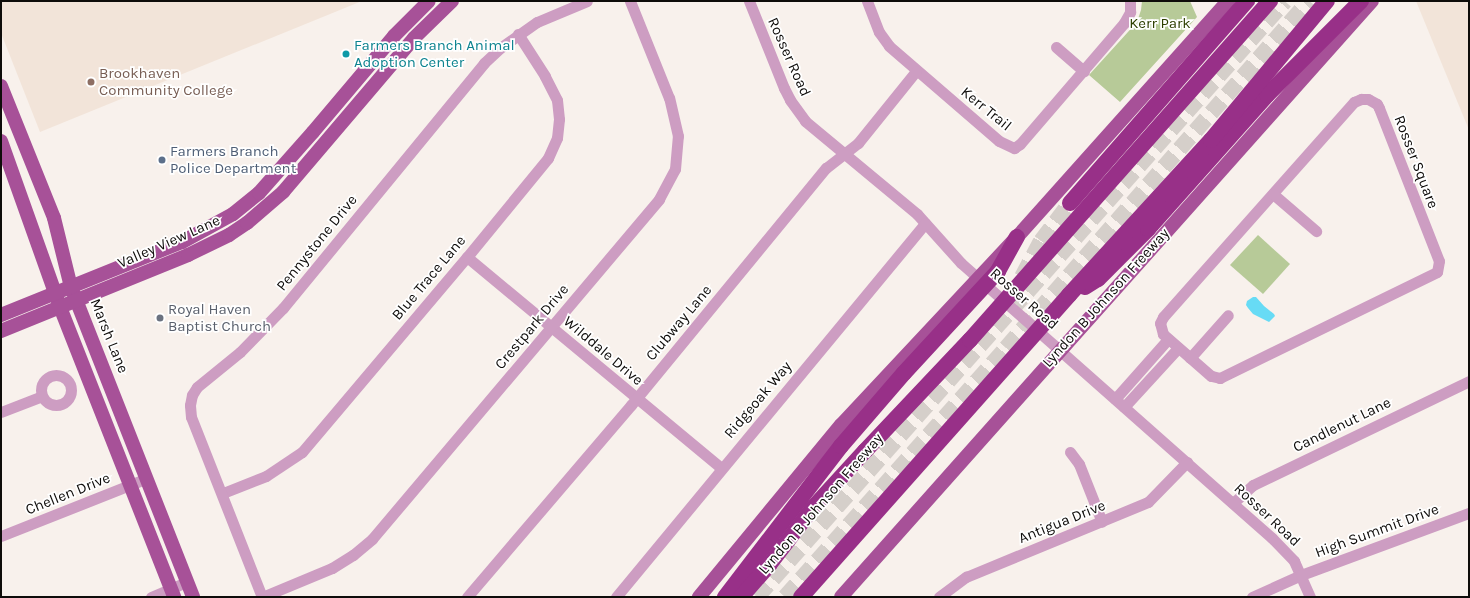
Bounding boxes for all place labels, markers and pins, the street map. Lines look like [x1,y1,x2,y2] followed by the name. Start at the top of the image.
[354,36,515,71] place label: Farmers Branch Animal Adoption Center
[341,49,351,59] marker: Farmers Branch Animal Adoption Center
[99,64,233,99] place label: Brookhaven Community College
[86,77,96,87] marker: Brookhaven Community College
[170,142,296,177] place label: Farmers Branch Police Department
[157,155,167,165] marker: Farmers Branch Police Department
[168,300,271,335] place label: Royal Haven Baptist Church
[155,313,165,323] marker: Royal Haven Baptist Church

